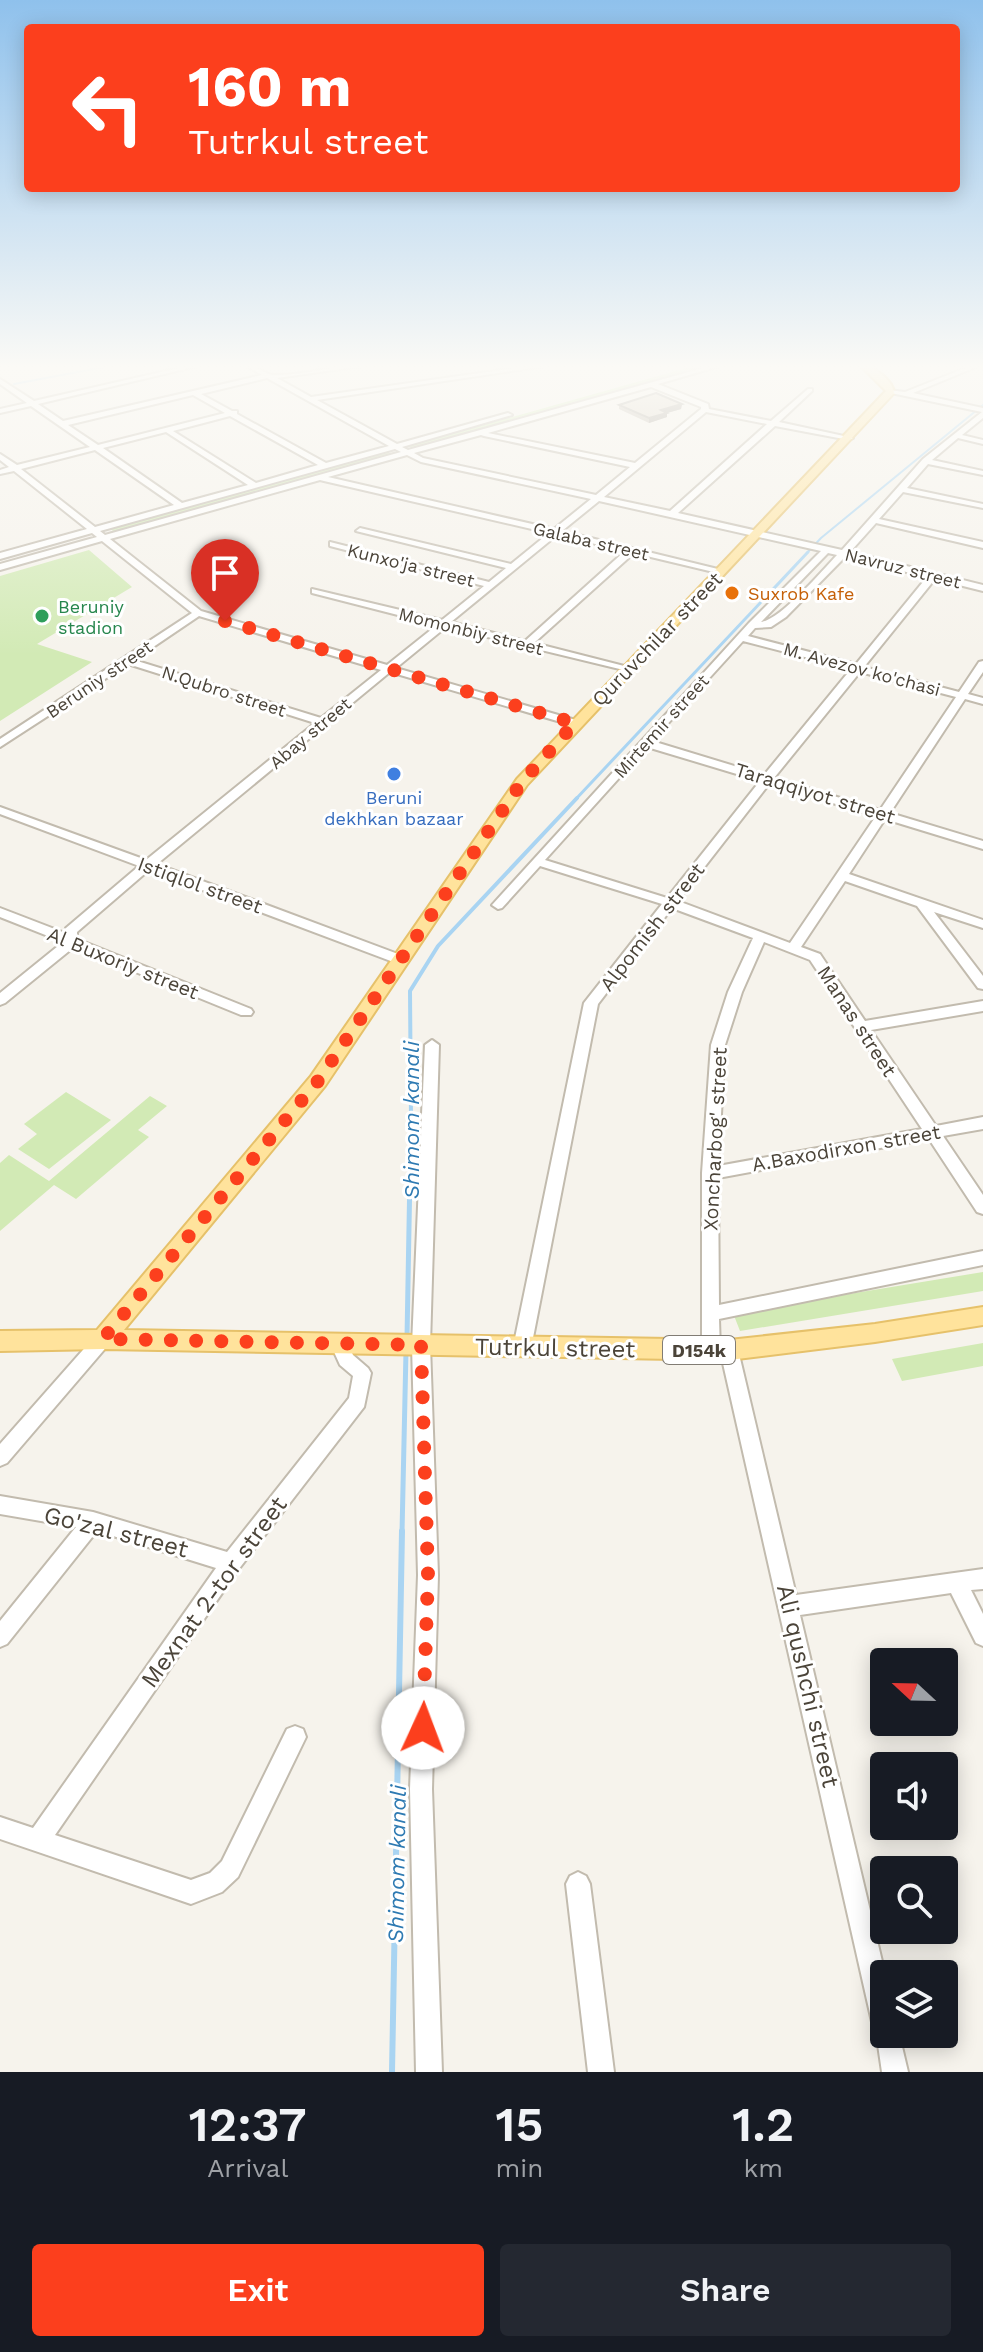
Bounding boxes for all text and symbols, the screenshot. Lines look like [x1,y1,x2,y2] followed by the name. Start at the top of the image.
[188,54,351,120] text: 160 m
[56,56,160,160] icon: left
[188,121,428,163] text: Tutrkul street
[531,517,651,565] street label: Galaba street
[191,539,259,621] pin
[345,539,477,591] street label: Kunxo'ja street
[843,543,964,593] street label: Navruz street
[203,551,247,595] icon: arrive
[587,567,728,711] street label: Quruvchilar street
[748,583,854,604] place label: Suxrob Kafe
[723,584,741,602] marker: Suxrob Kafe
[58,596,125,638] place label: Beruniy stadion
[397,603,546,659] street label: Momonbiy street
[33,607,51,625] marker: Beruniy stadion
[42,635,156,722] street label: Beruniy street
[781,638,943,700] street label: M. Avezov ko'chasi
[159,661,289,721] street label: N.Qubro street
[609,670,713,782] street label: Mirtemir street
[265,693,355,773] street label: Abay street
[732,757,899,829] street label: Taraqqiyot street
[385,765,403,783] marker: Beruni dekhkan bazaar
[324,787,464,829] place label: Beruni dekhkan bazaar
[134,851,266,919] street label: Istiqlol street
[595,858,710,996] street label: Alpomish street
[44,922,203,1005] street label: Al Buxoriy street
[812,961,902,1081] street label: Manas street
[399,1039,424,1199] water label: Shimom kanali
[698,1046,732,1231] street label: Xoncharbog' street
[750,1120,943,1176] street label: A.Baxodirxon street
[475,1333,635,1363] street label: Tutrkul street
[663,1336,735,1364] road number: D154k
[135,1491,293,1693] street label: Mexnat 2-tor street
[41,1501,191,1563] street label: Go'zal street
[771,1582,845,1790] street label: Ali qushchi street
[870,1648,958,1736] north arrow
[870,1648,958,2048] map controls
[381,1686,465,1770] position arrow
[870,1752,958,1840] button: sound
[383,1783,411,1943] water label: Shimom kanali
[870,1856,958,1944] button: search
[870,1960,958,2048] button: layers
[189,2096,307,2153] text: 12:37
[496,2096,543,2153] text: 15
[732,2096,794,2153] text: 1.2
[207,2153,288,2183] text: Arrival
[496,2153,543,2183] text: min
[743,2153,783,2183] text: km
[32,2244,484,2336] button: Exit
[500,2244,951,2336] button: Share

